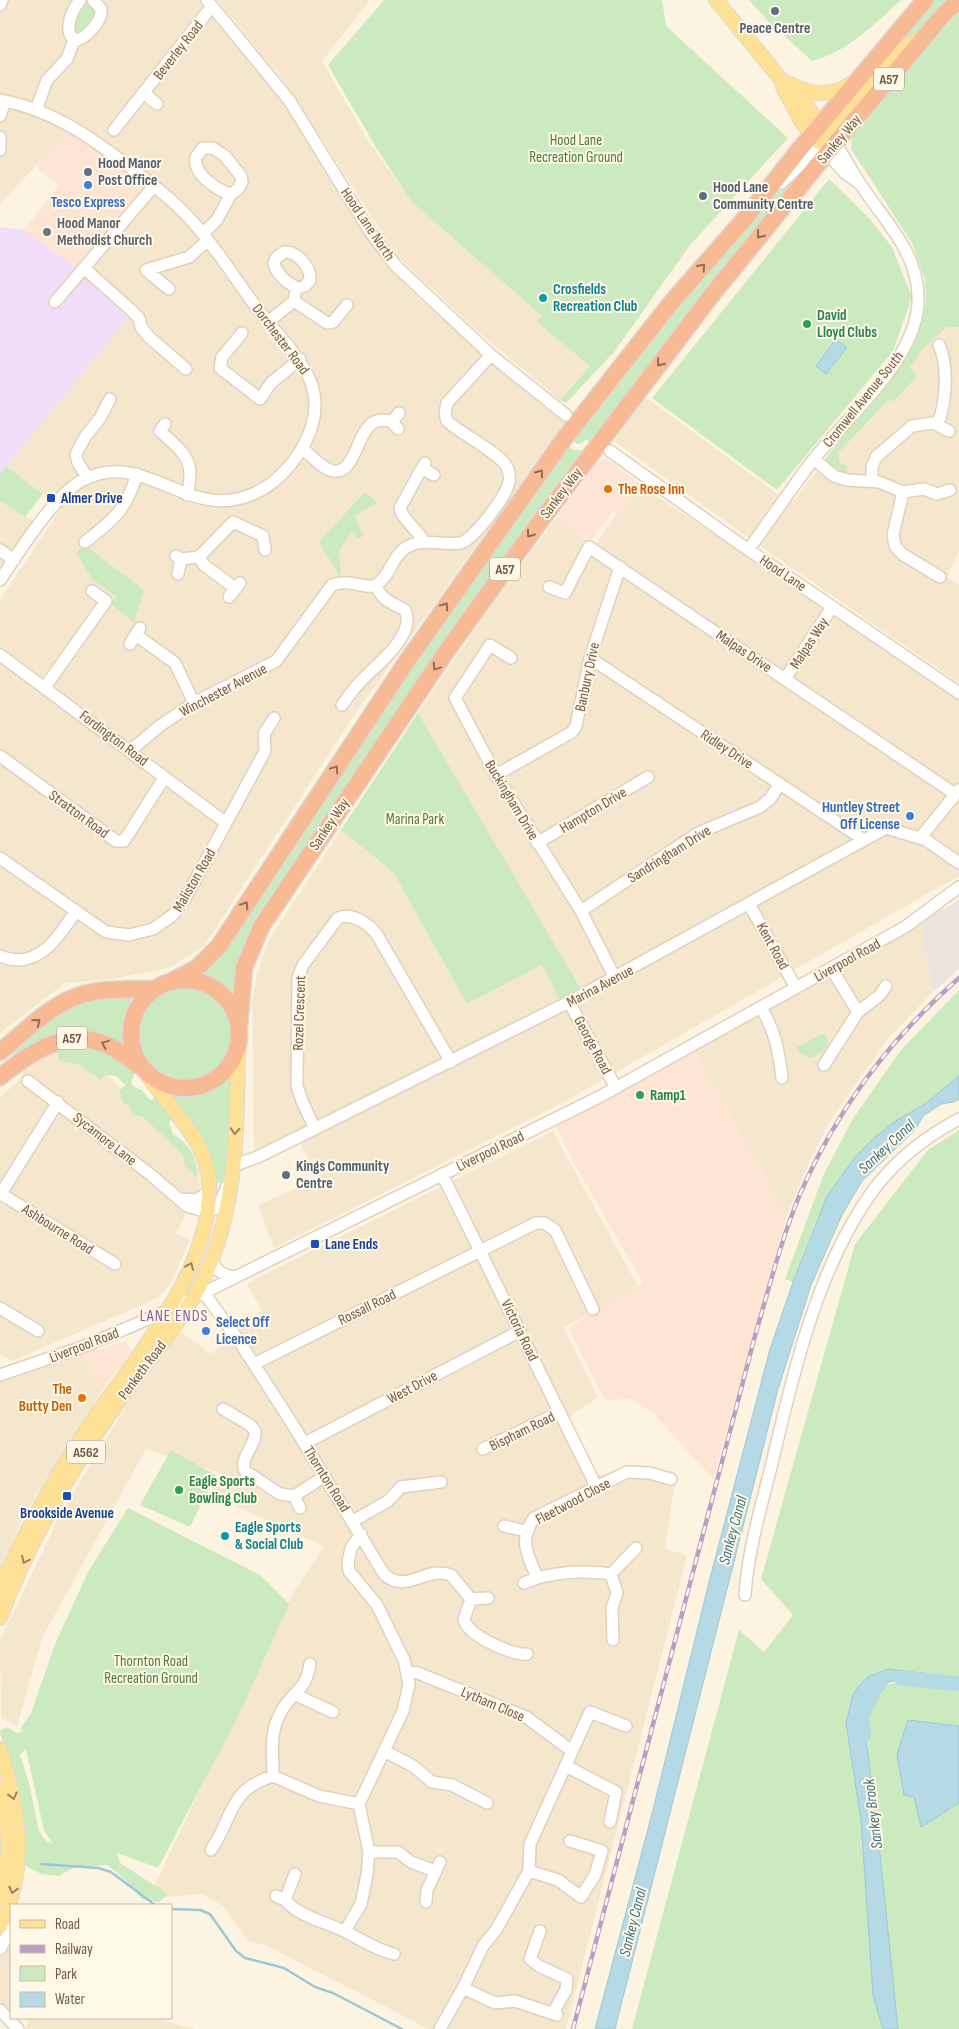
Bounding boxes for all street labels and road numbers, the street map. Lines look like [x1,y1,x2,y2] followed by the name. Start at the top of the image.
[149,17,208,84] street label: Beverley Road
[874,68,904,90] road number: A57
[813,110,866,168] street label: Sankey Way
[336,184,399,265] street label: Hood Lane North
[248,300,313,378] street label: Dorchester Road
[819,347,908,451] street label: Cromwell Avenue South
[536,464,587,523] street label: Sankey Way
[756,551,810,596] street label: Hood Lane
[490,558,520,580] road number: A57
[786,614,833,673] street label: Malpas Way
[712,626,775,677] street label: Malpas Drive
[571,641,604,713] street label: Banbury Drive
[176,659,270,722] street label: Winchester Avenue
[75,706,152,771] street label: Fordington Road
[697,725,757,773] street label: Ridley Drive
[480,757,543,844] street label: Buckingham Drive
[556,783,630,838] street label: Hampton Drive
[45,786,113,843] street label: Stratton Road
[305,794,354,854] street label: Sankey Way
[624,821,714,888] street label: Sandringham Drive
[169,845,220,916] street label: Maliston Road
[752,919,793,973] street label: Kent Road
[811,934,884,986] street label: Liverpool Road
[564,961,637,1012] street label: Marina Avenue
[289,975,310,1051] street label: Rozel Crescent
[569,1013,616,1078] street label: George Road
[57,1026,87,1050] road number: A57
[69,1109,140,1170] street label: Sycamore Lane
[453,1127,527,1176] street label: Liverpool Road
[17,1199,97,1259] street label: Ashbourne Road
[335,1285,399,1330] street label: Rossall Road
[496,1296,543,1364] street label: Victoria Road
[47,1323,122,1367] street label: Liverpool Road
[114,1337,171,1403] street label: Penketh Road
[384,1366,441,1409] street label: West Drive
[486,1408,558,1455] street label: Bispham Road
[67,1440,105,1464] road number: A562
[299,1443,354,1516] street label: Thornton Road
[532,1474,614,1529] street label: Fleetwood Close
[458,1683,528,1726] street label: Lytham Close

